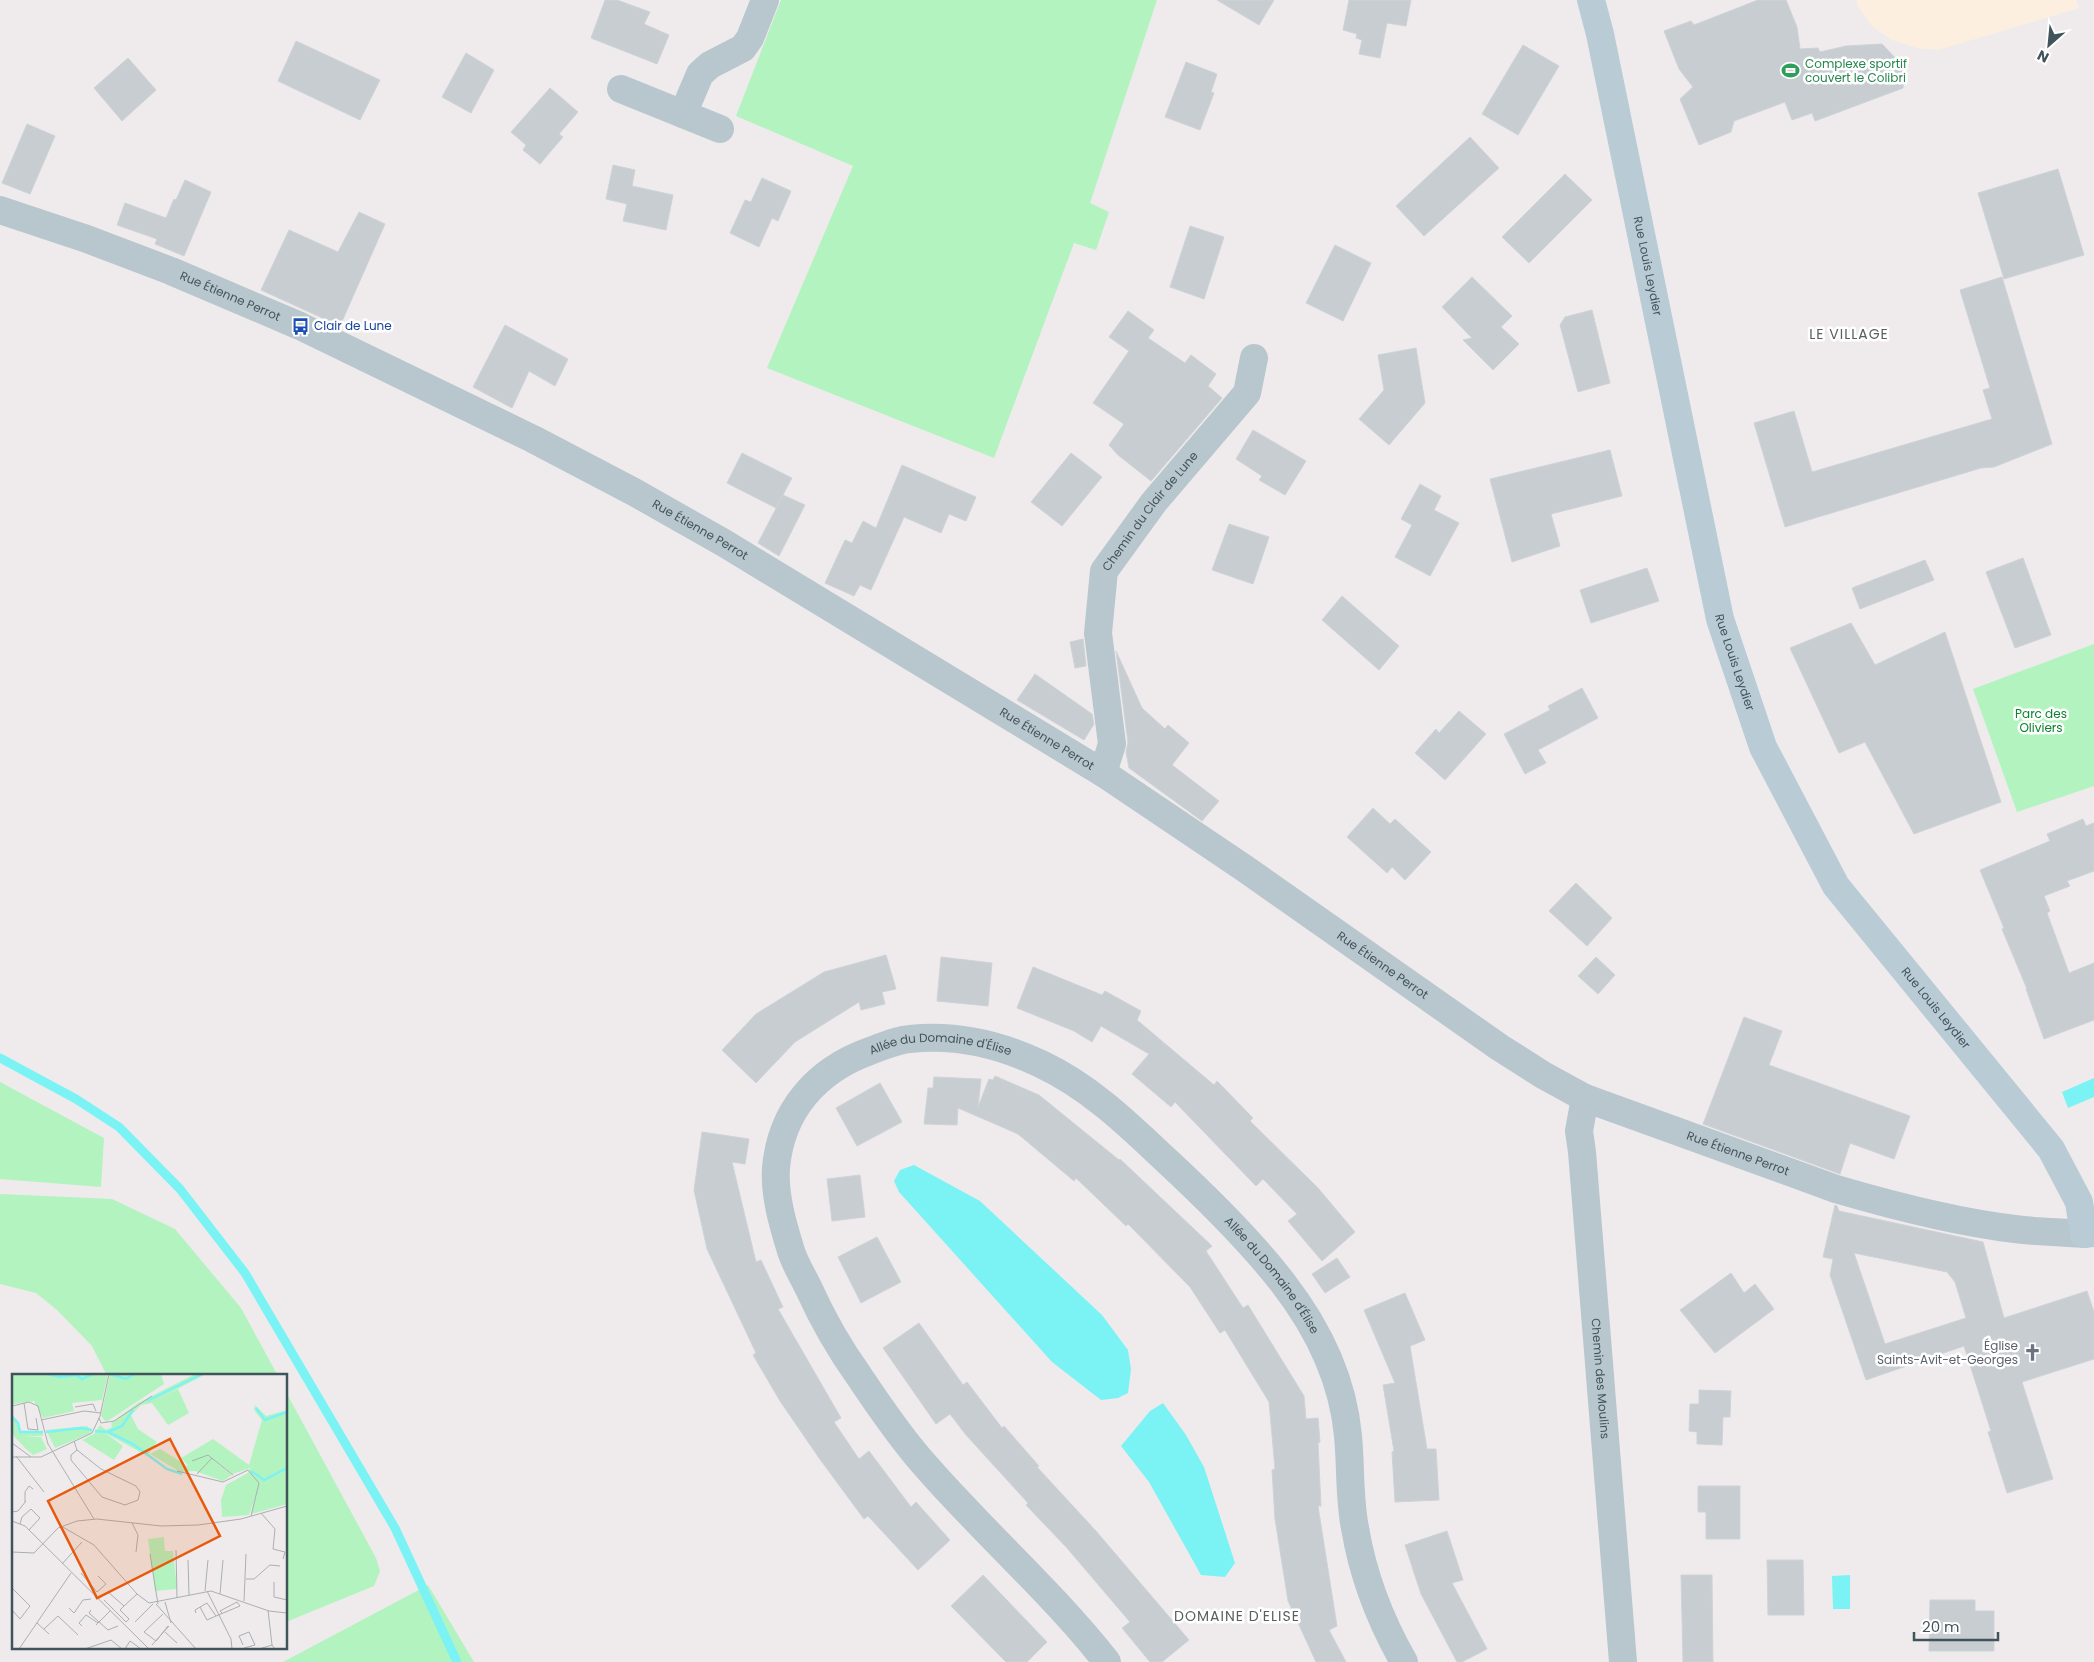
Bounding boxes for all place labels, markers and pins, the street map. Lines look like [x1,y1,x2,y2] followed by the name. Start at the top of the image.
[1805,55,1907,86] place label: Complexe sportif couvert le Colibri
[1781,61,1801,81] sports icon: Complexe sportif couvert le Colibri
[290,316,310,336] bus stop icon: Clair de Lune
[314,317,392,334] place label: Clair de Lune
[1877,1337,2018,1368] place label: Église Saints-Avit-et-Georges
[2022,1343,2042,1363] church icon: Église Saints-Avit-et-Georges

